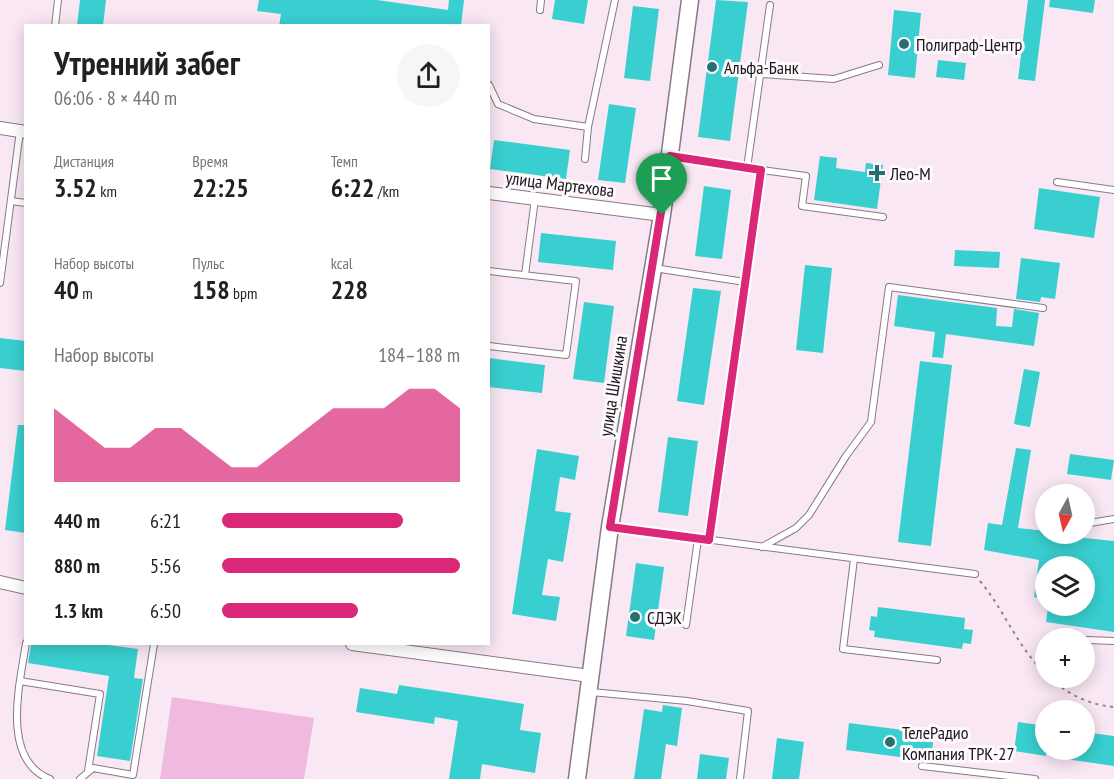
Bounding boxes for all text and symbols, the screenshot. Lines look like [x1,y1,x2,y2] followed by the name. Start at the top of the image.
[916,33,1023,56] place label: Полиграф-Центр
[897,37,911,51] marker: Полиграф-Центр
[54,41,240,84] text: Утренний забег
[397,44,460,107] button: share
[724,56,799,79] place label: Альфа-Банк
[705,60,719,74] marker: Альфа-Банк
[54,85,177,111] text: 06:06 · 8 × 440 m
[54,151,114,171] text: Дистанция
[192,151,228,171] text: Время
[331,151,358,171] text: Темп
[636,153,687,215] pin
[645,162,678,195] icon: arrive
[889,162,931,185] place label: Лео-М
[868,164,886,182] marker: Лео-М
[504,166,616,202] street label: улица Мартехова
[54,171,97,204] text: 3.52
[192,171,249,204] text: 22:25
[331,171,374,204] text: 6:22
[97,181,117,201] text: km
[374,181,399,201] text: /km
[54,253,134,273] text: Набор высоты
[192,253,225,273] text: Пульс
[331,253,353,273] text: kcal
[54,273,79,306] text: 40
[192,273,230,306] text: 158
[331,273,368,306] text: 228
[79,283,93,303] text: m
[230,283,257,303] text: bpm
[594,334,632,438] street label: улица Шишкина
[54,342,154,368] text: Набор высоты
[378,342,460,368] text: 184–188 m
[1035,484,1095,544] north arrow
[1035,484,1095,760] map controls
[54,508,100,534] text: 440 m
[150,508,181,534] text: 6:21
[54,553,100,579] text: 880 m
[150,553,181,579] text: 5:56
[1035,556,1095,616] button: layers
[54,598,103,624] text: 1.3 km
[150,598,181,624] text: 6:50
[647,606,682,629] place label: СДЭК
[628,610,642,624] marker: СДЭК
[1035,628,1095,688] button: +
[1035,700,1095,760] button: −
[902,721,1015,765] place label: ТелеРадио Компания ТРК-27
[883,735,897,749] marker: ТелеРадио Компания ТРК-27

